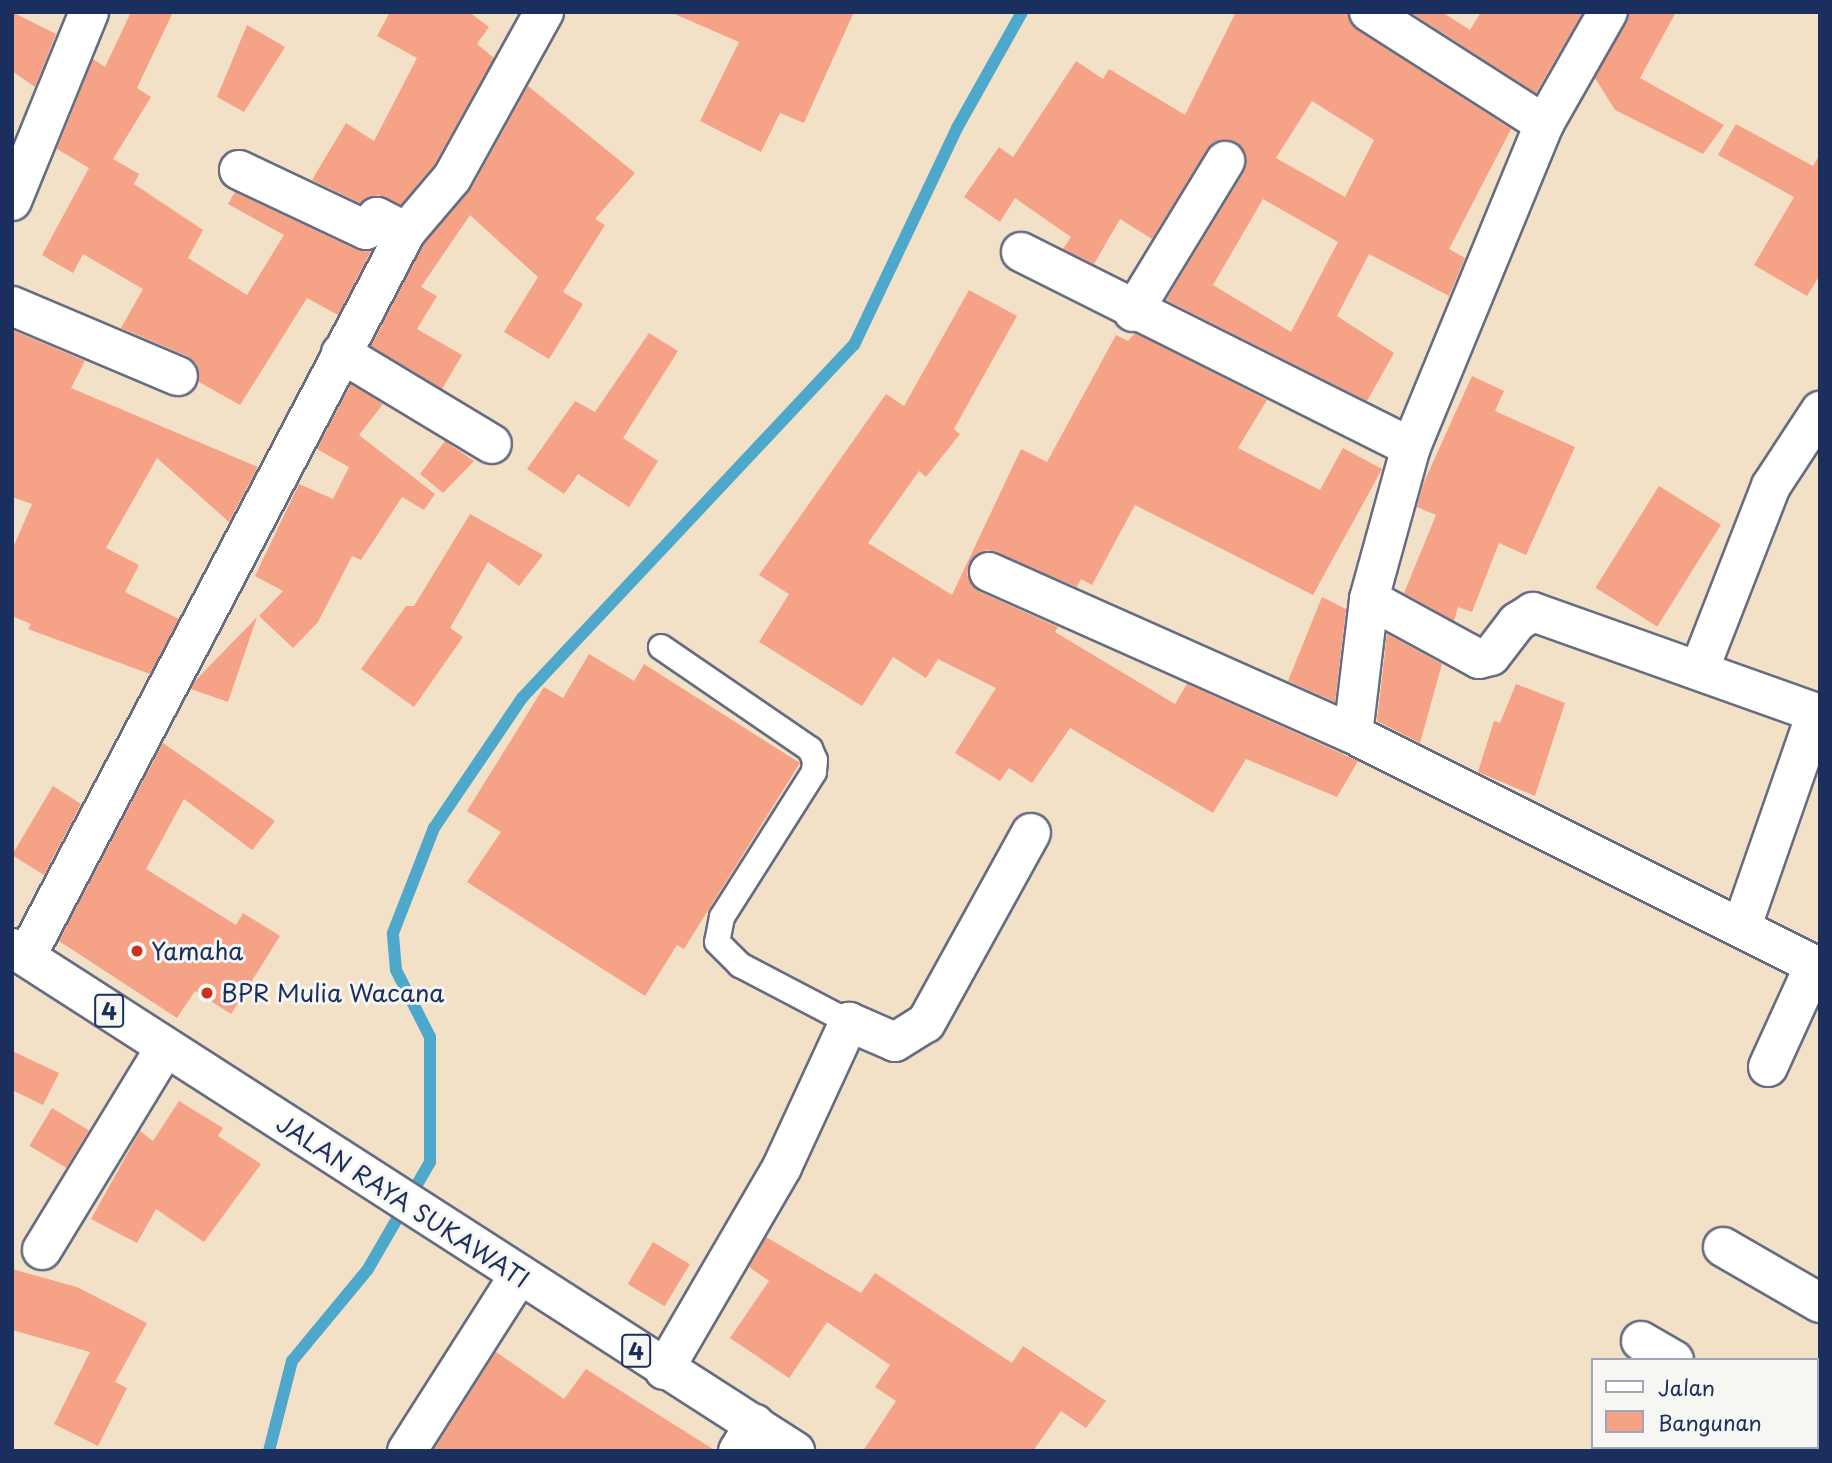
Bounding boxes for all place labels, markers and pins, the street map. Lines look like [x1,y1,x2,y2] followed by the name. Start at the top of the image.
[151,937,243,965] place label: Yamaha
[129,943,145,959] marker: Yamaha
[221,979,447,1007] place label: BPR Mulia Wacana
[199,985,215,1001] marker: BPR Mulia Wacana

